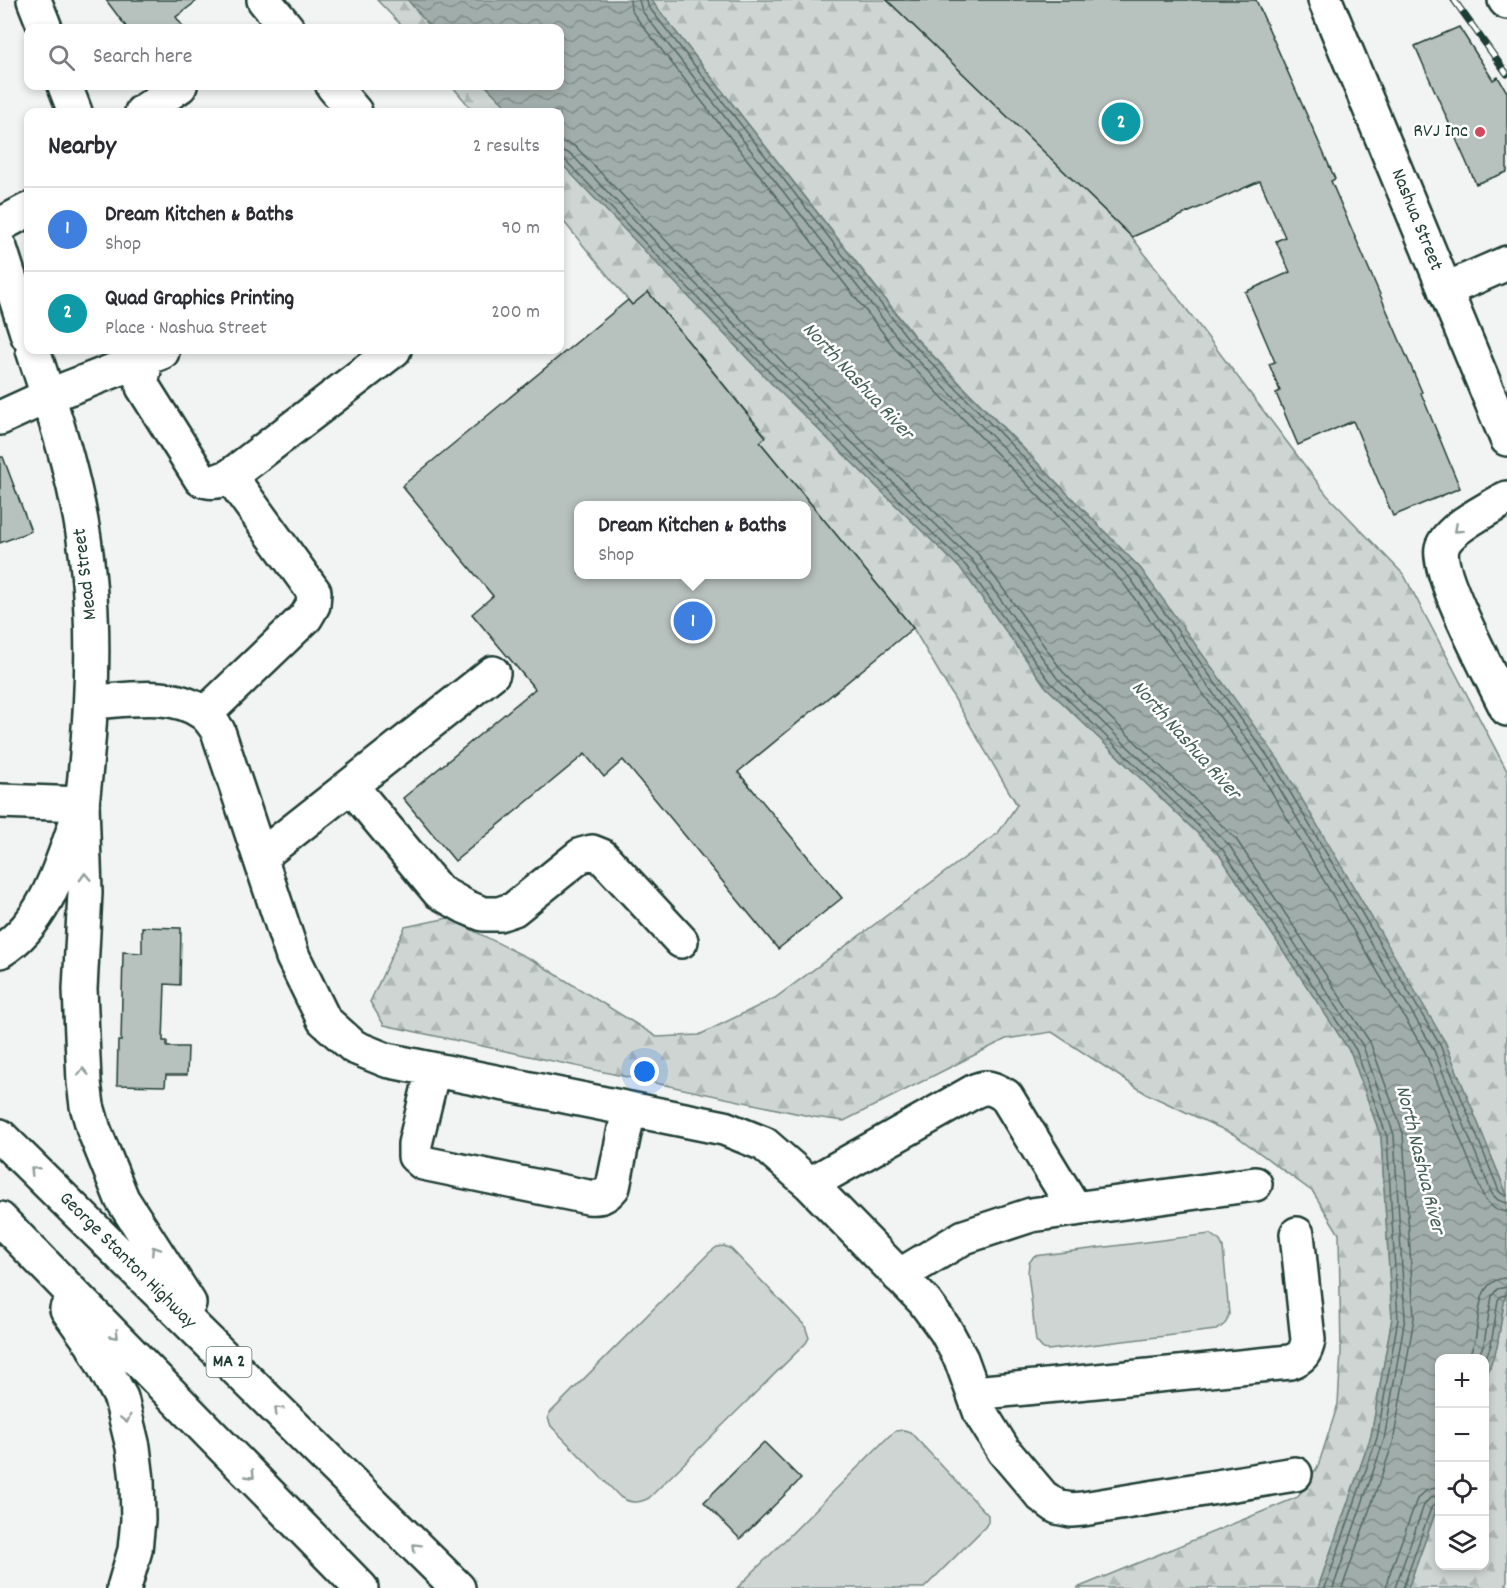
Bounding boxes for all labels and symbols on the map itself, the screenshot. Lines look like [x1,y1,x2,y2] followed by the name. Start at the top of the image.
[1102,100,1140,144] pin: 2
[1413,118,1468,146] place label: RVJ Inc
[1473,125,1487,139] marker: RVJ Inc
[1383,165,1449,275] street label: Nashua Street
[794,316,921,449] water label: North Nashua River
[1454,522,1465,533] one-way arrow
[66,526,106,622] street label: Mead Street
[674,598,712,644] pin: 1
[1123,675,1248,809] water label: North Nashua River
[78,872,91,881] one-way arrow
[630,1057,659,1086] your location
[77,1067,90,1076] one-way arrow
[1386,1083,1452,1239] water label: North Nashua River
[31,1166,42,1177] one-way arrow
[52,1186,203,1337] street label: George Stanton Highway
[151,1246,162,1257] one-way arrow
[107,1328,118,1339] one-way arrow
[206,1347,252,1377] road number: MA 2
[274,1406,285,1417] one-way arrow
[119,1413,132,1423] one-way arrow
[244,1468,255,1478] one-way arrow
[413,1543,424,1554] one-way arrow

